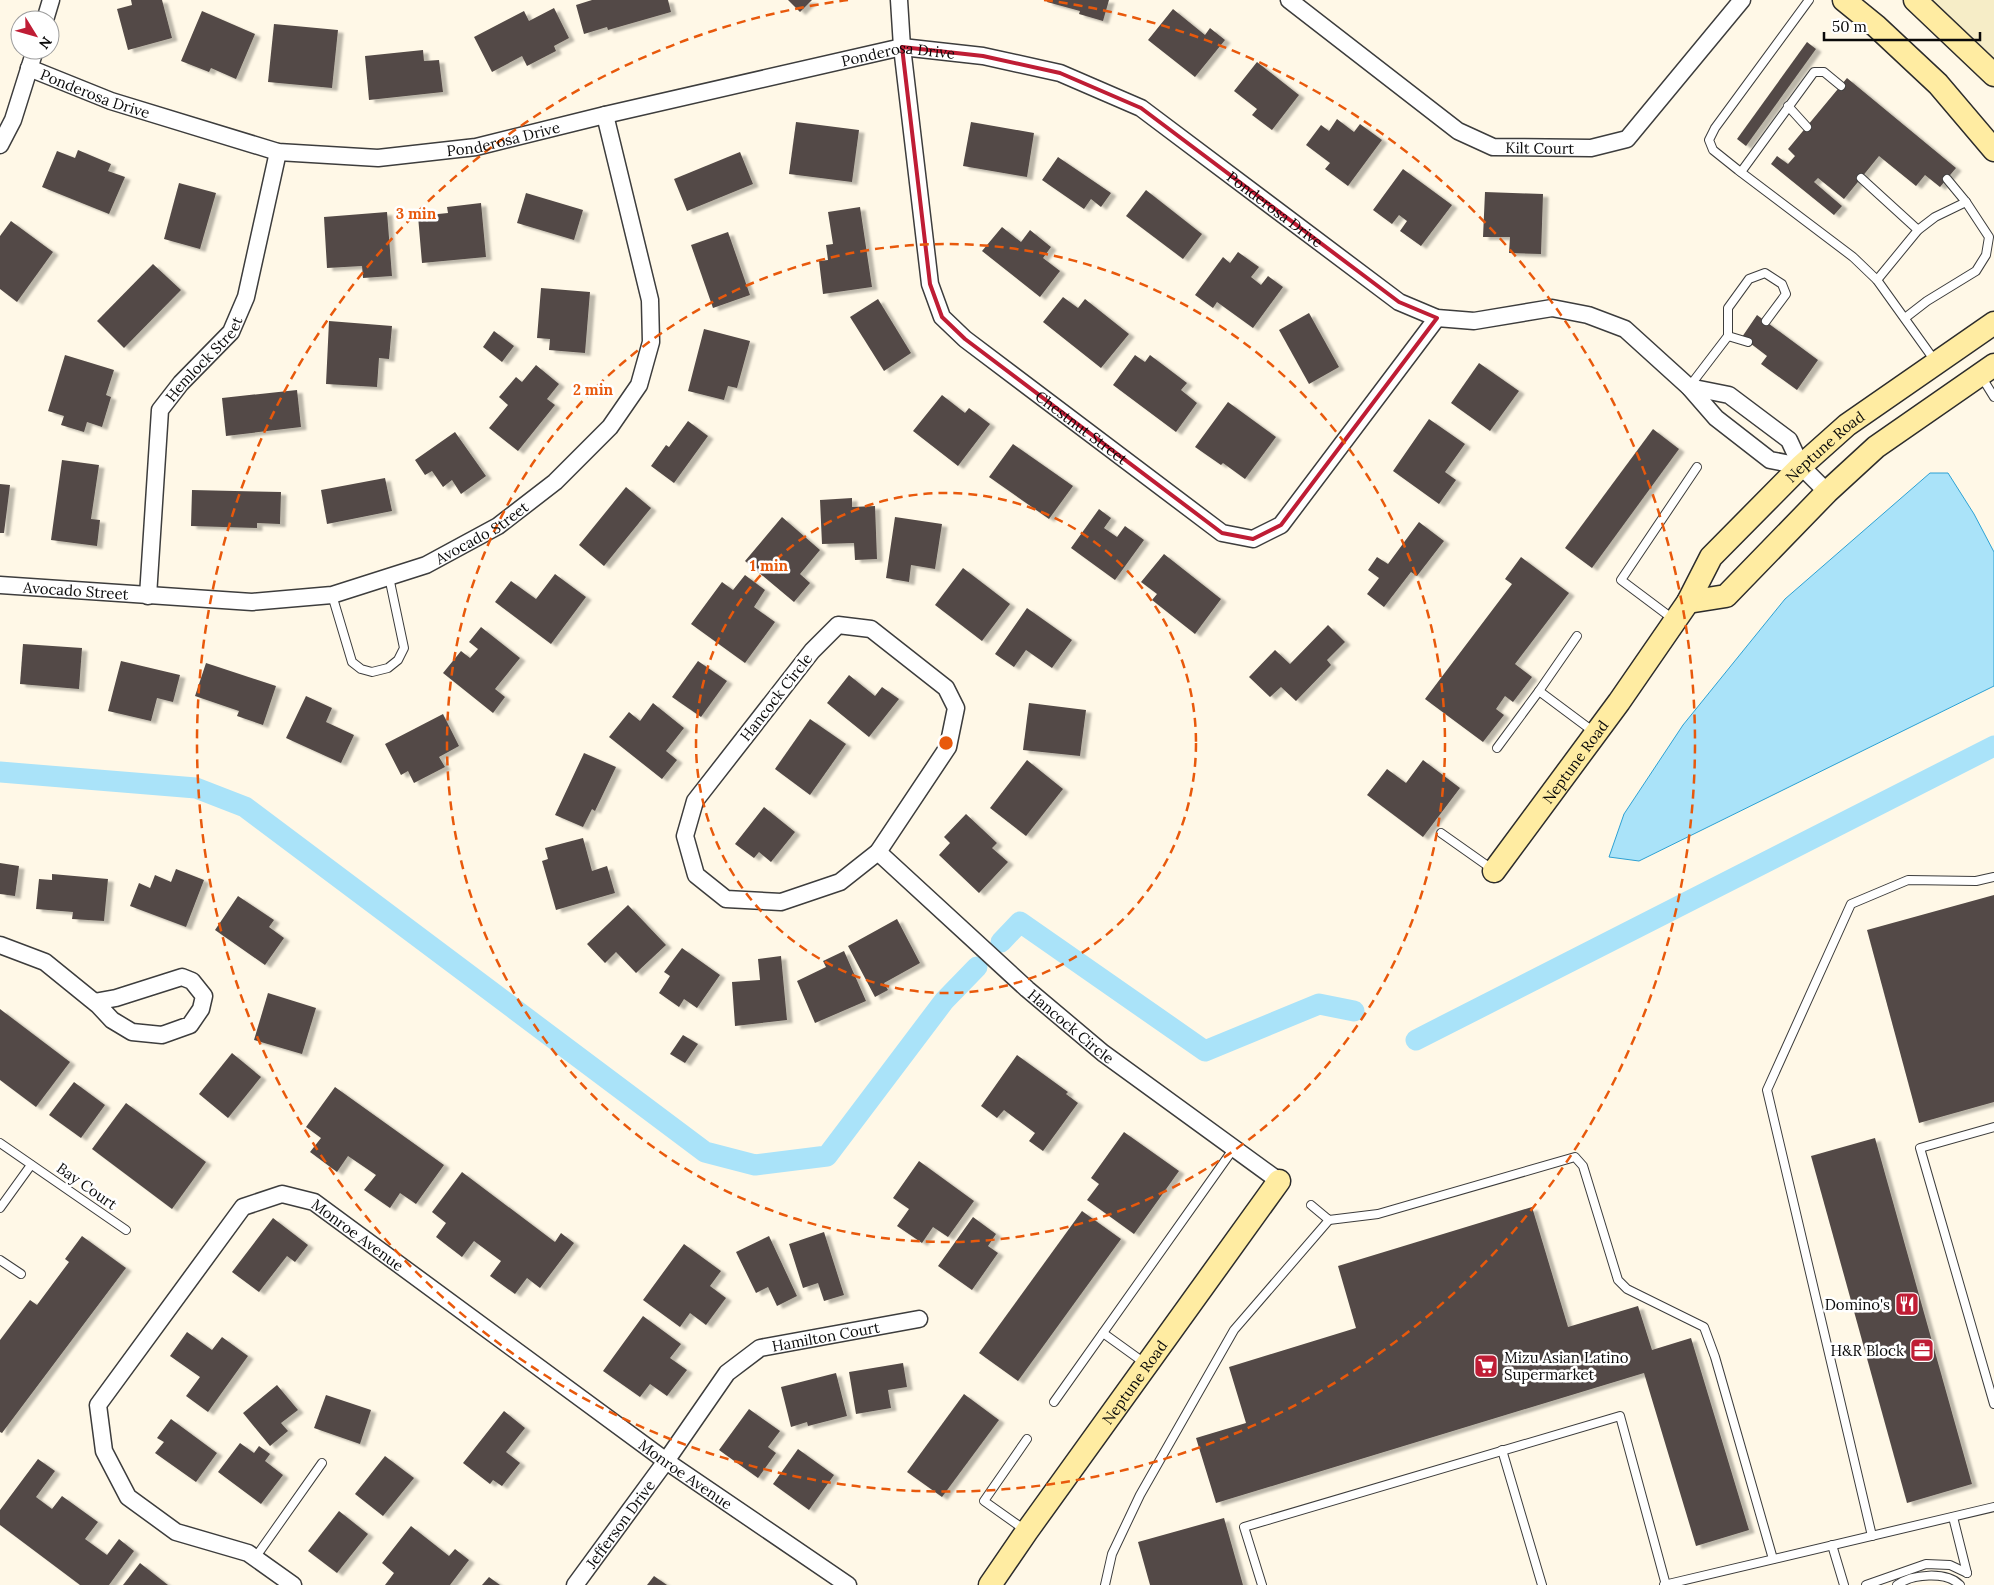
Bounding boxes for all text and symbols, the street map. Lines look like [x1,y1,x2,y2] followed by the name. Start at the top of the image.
[10,10,60,60] north arrow
[1824,10,1980,42] scale bar
[1832,17,1867,36] text: 50 m
[35,33,56,53] text: N
[839,37,956,70] street label: Ponderosa Drive
[38,64,152,122] street label: Ponderosa Drive
[446,117,562,160] street label: Ponderosa Drive
[1505,138,1574,157] street label: Kilt Court
[1223,167,1327,251] street label: Ponderosa Drive
[396,204,437,223] text: 3 min
[161,313,246,405] street label: Hemlock Street
[573,380,614,399] text: 2 min
[1032,386,1132,468] street label: Chestnut Street
[1781,406,1868,486] street label: Neptune Road
[431,497,532,568] street label: Avocado Street
[750,556,789,575] text: 1 min
[22,577,129,603] street label: Avocado Street
[736,649,816,745] street label: Hancock Circle
[1538,716,1612,807] street label: Neptune Road
[937,734,955,752] centre of rings
[1024,985,1118,1067] street label: Hancock Circle
[53,1158,121,1214] street label: Bay Court
[308,1194,408,1275] street label: Monroe Avenue
[1894,1291,1920,1317] restaurant icon: Domino's
[1825,1295,1890,1314] place label: Domino's
[770,1317,881,1355] street label: Hamilton Court
[1098,1336,1171,1428] street label: Neptune Road
[1909,1337,1935,1363] office icon: H&R Block
[1830,1341,1904,1360] place label: H&R Block
[1504,1348,1629,1384] place label: Mizu Asian Latino Supermarket
[1473,1353,1499,1379] supermarket icon: Mizu Asian Latino Supermarket
[635,1435,736,1513] street label: Monroe Avenue
[581,1476,659,1572] street label: Jefferson Drive

